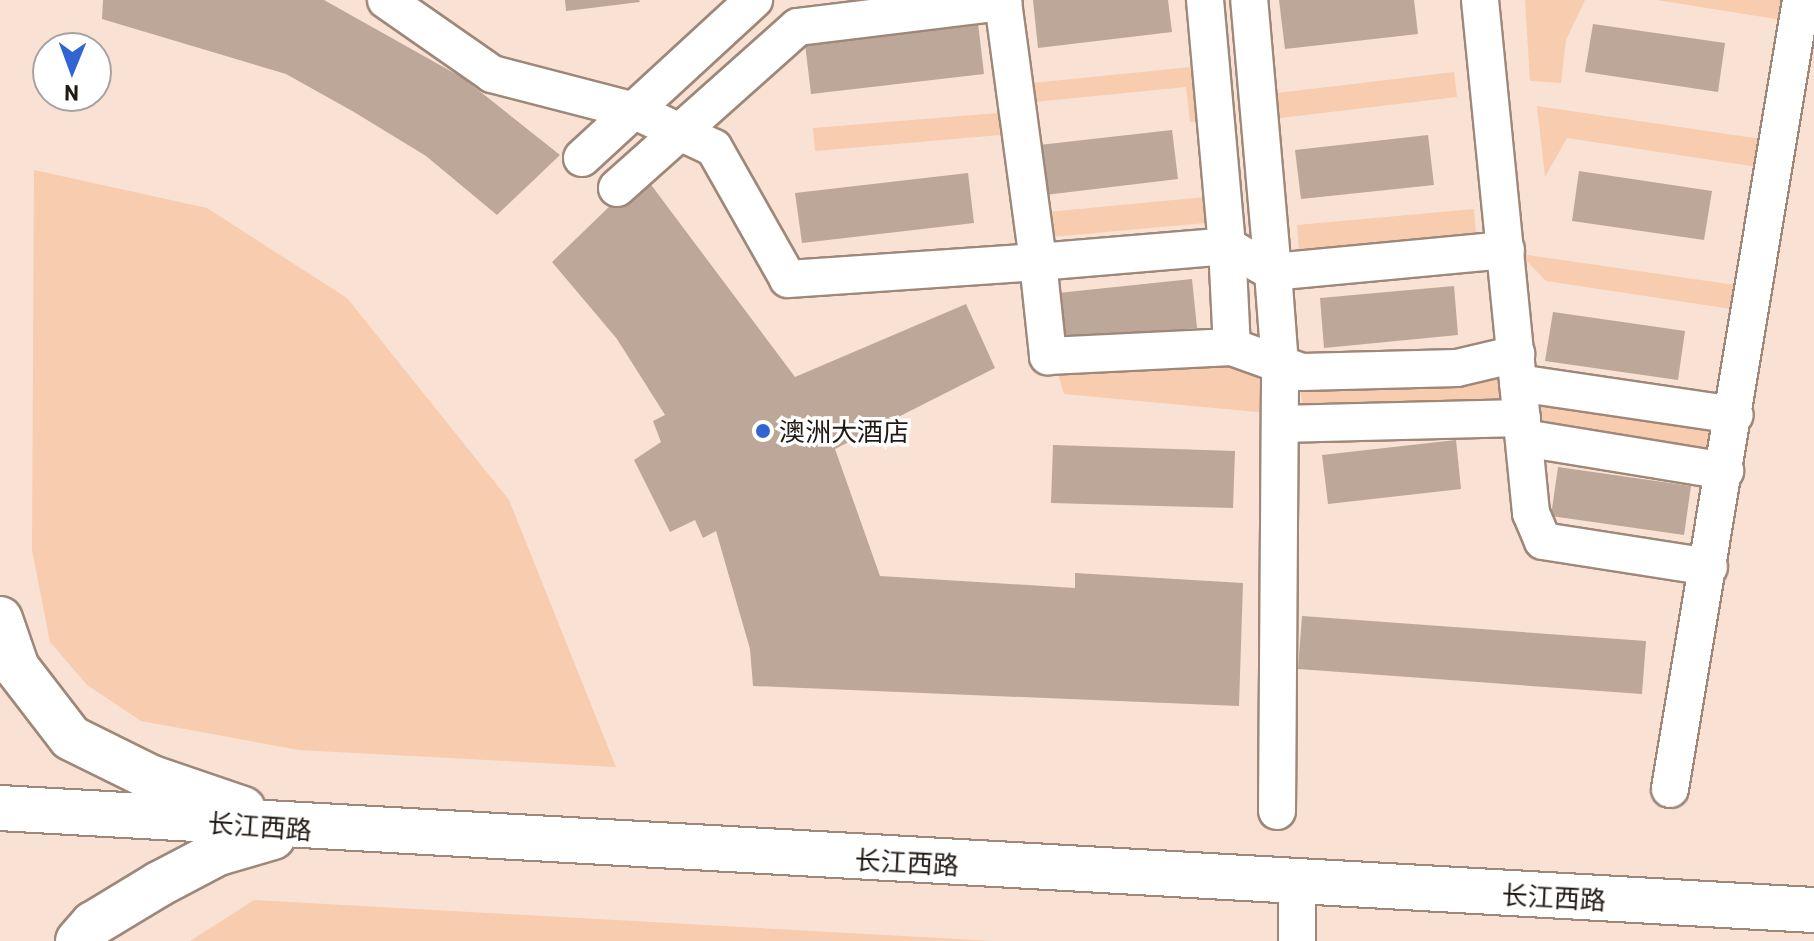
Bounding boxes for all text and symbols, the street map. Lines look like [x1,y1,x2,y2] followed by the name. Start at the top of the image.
[32,32,112,112] north arrow
[64,81,79,107] text: N
[779,415,909,447] place label: 澳洲大酒店
[754,422,772,440] marker: 澳洲大酒店
[207,807,313,845] street label: 长江西路
[854,844,960,880] street label: 长江西路
[1501,879,1607,915] street label: 长江西路

